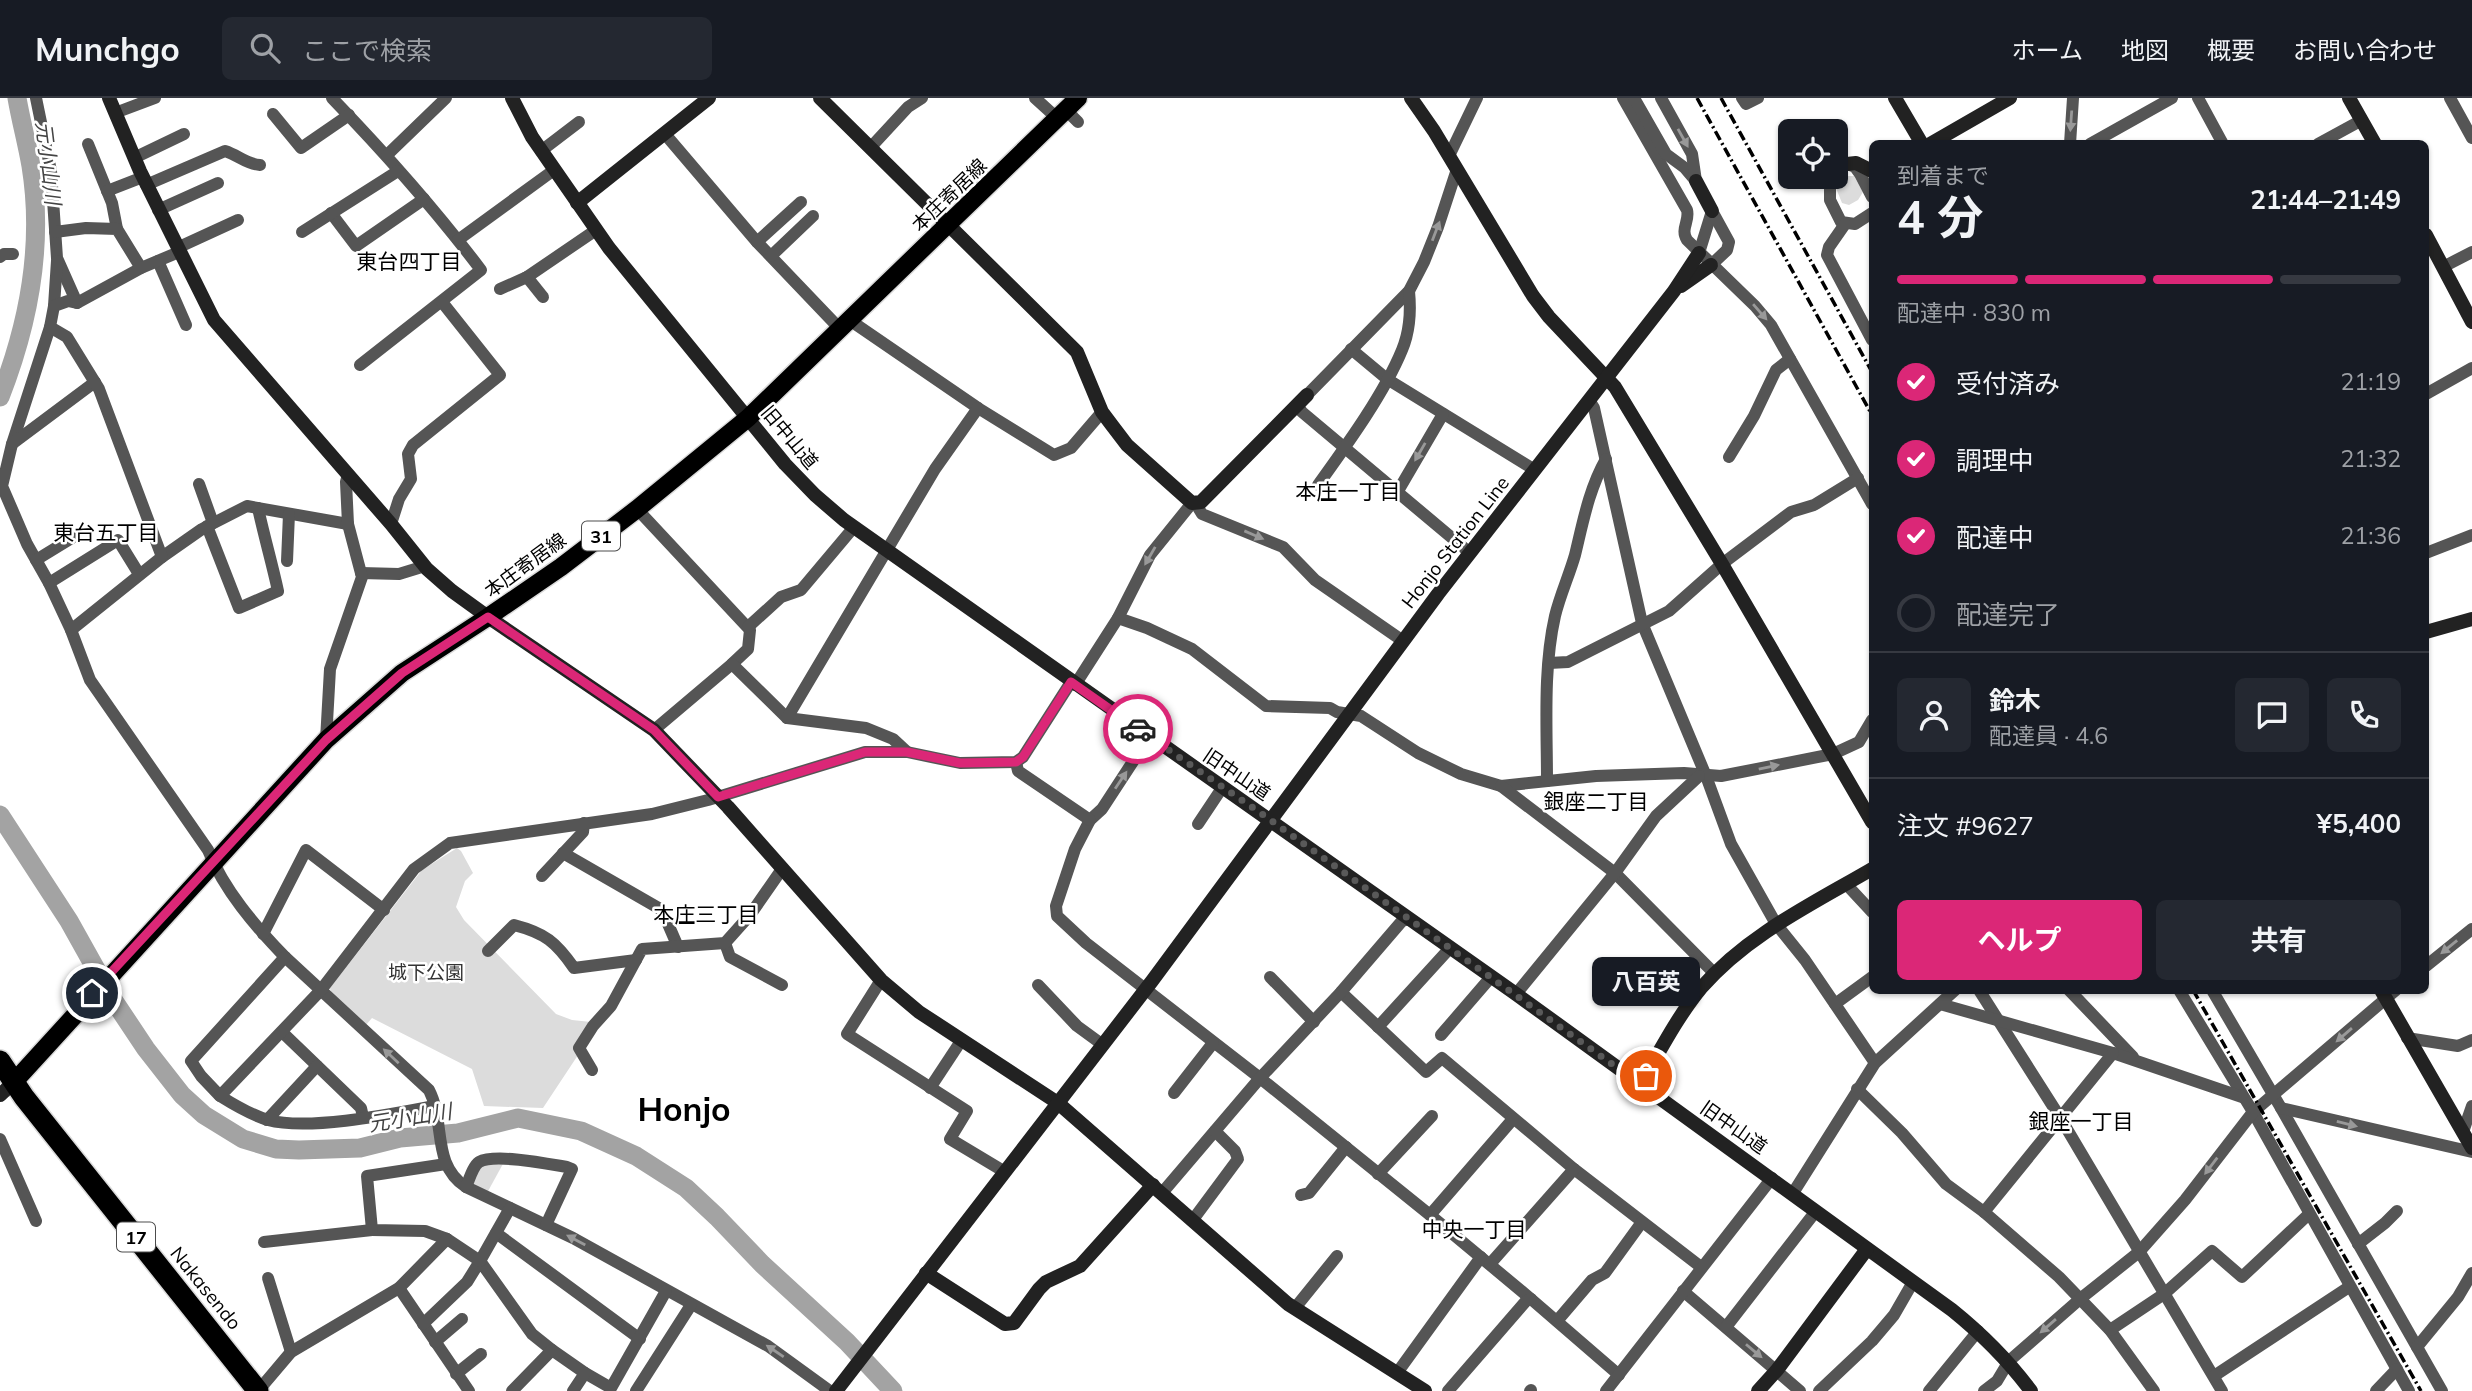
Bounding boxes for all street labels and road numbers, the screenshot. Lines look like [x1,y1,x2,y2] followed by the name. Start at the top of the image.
[906,153,992,237] street label: 本庄寄居線
[756,400,824,474] street label: 旧中山道
[1396,471,1514,613] street label: Honjo Station Line
[582,522,620,550] road number: 31
[480,527,570,603] street label: 本庄寄居線
[1199,743,1275,805] street label: 旧中山道
[1696,1095,1772,1159] street label: 旧中山道
[117,1222,155,1252] road number: 17
[165,1242,247,1334] street label: Nakasendo

